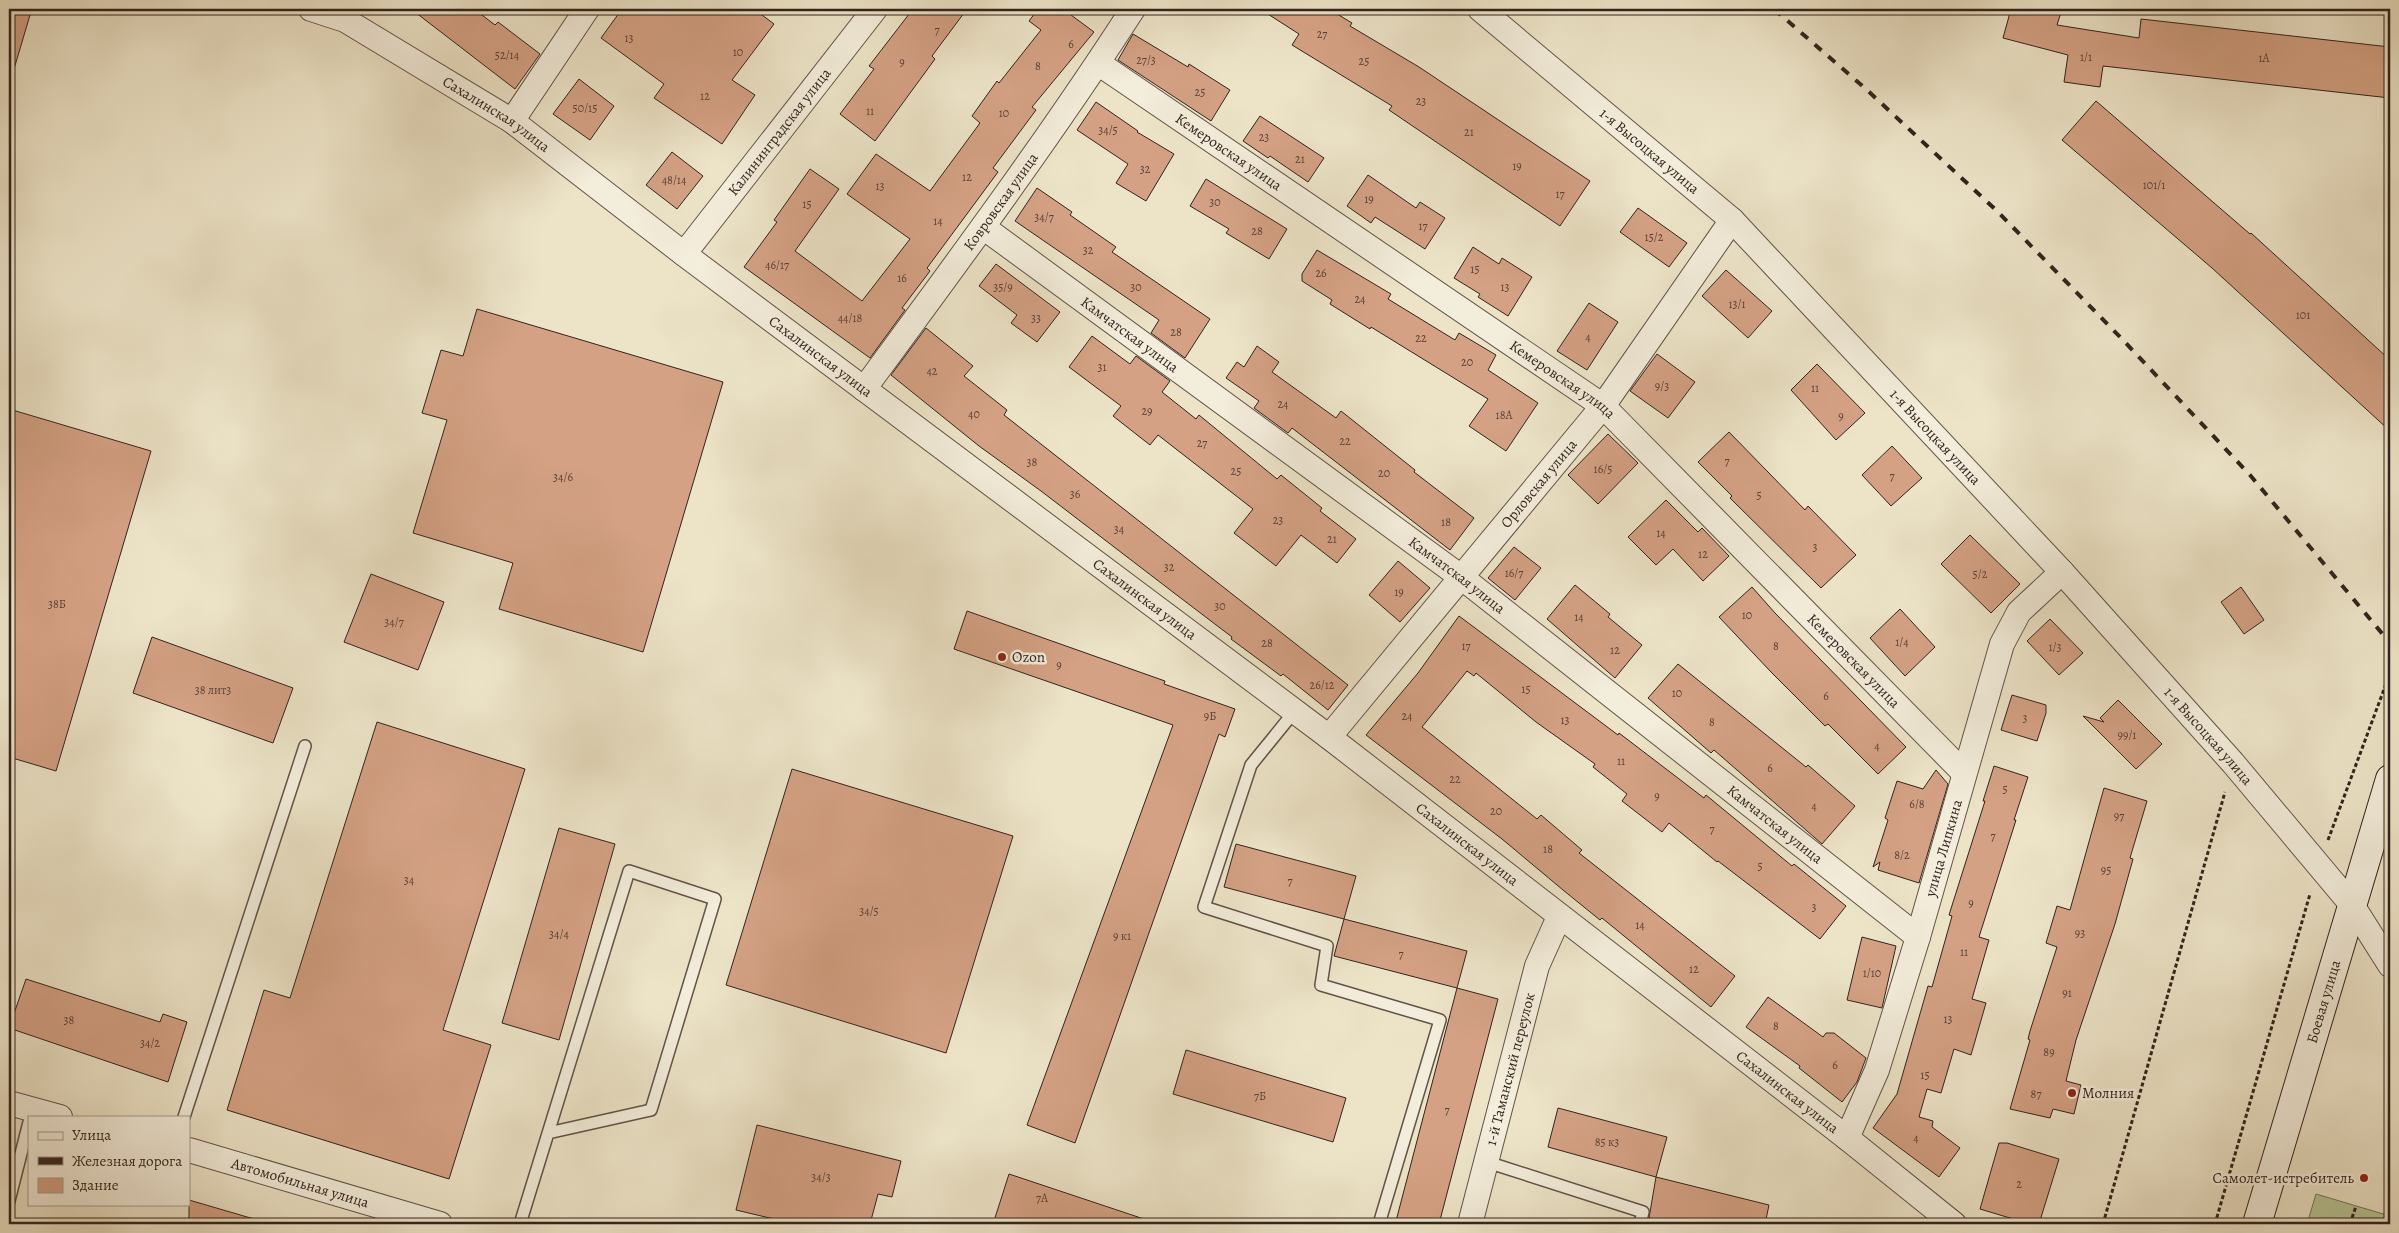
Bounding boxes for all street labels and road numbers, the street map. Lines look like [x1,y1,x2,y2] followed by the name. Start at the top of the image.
[723,64,835,200] street label: Калининградская улица
[439,71,554,157] street label: Сахалинская улица
[1595,103,1704,199] street label: 1-я Высоцкая улица
[1171,108,1286,195] street label: Кемеровская улица
[959,149,1043,255] street label: Ковровская улица
[1077,292,1183,377] street label: Камчатская улица
[765,311,877,402] street label: Сахалинская улица
[1506,335,1620,423] street label: Кемеровская улица
[1885,385,1985,489] street label: 1-я Высоцкая улица
[1496,435,1582,532] street label: Орловская улица
[1404,532,1510,618] street label: Камчатская улица
[1089,554,1201,645] street label: Сахалинская улица
[1803,609,1905,713] street label: Кемеровская улица
[2160,683,2257,789] street label: 1-я Высоцкая улица
[1723,780,1827,868] street label: Камчатская улица
[1920,797,1967,900] street label: улица Липкина
[1412,798,1523,890] street label: Сахалинская улица
[2302,958,2345,1046] street label: Боевая улица
[1481,990,1540,1148] street label: 1-й Таманский переулок
[1732,1046,1843,1138] street label: Сахалинская улица
[228,1153,371,1213] street label: Автомобильная улица

